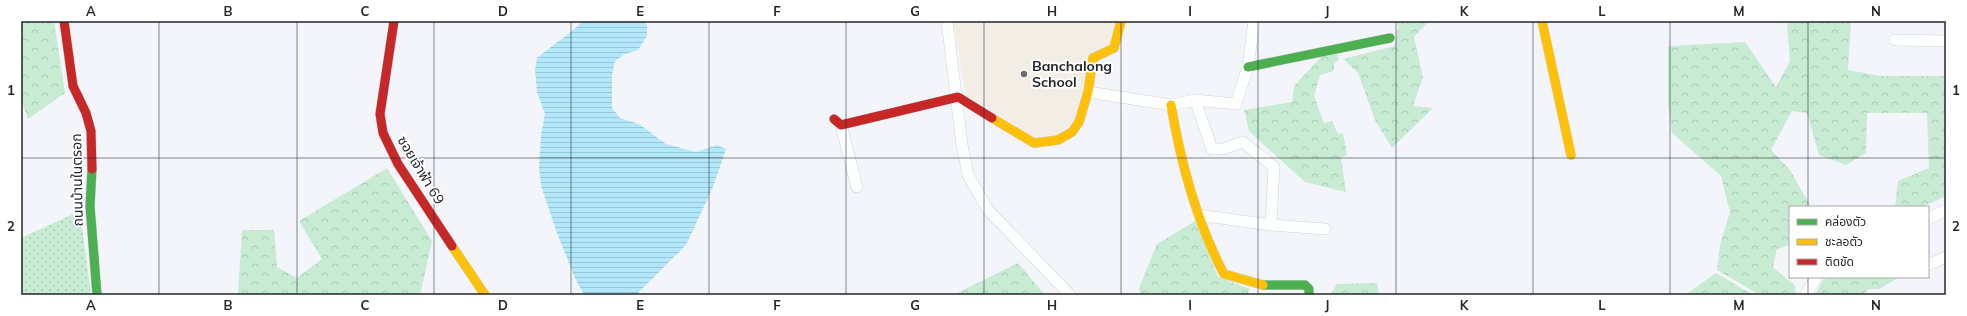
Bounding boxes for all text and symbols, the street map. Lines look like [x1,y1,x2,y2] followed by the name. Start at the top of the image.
[86,3,96,19] text: A
[224,3,233,19] text: B
[361,3,370,19] text: C
[498,3,508,19] text: D
[636,3,644,19] text: E
[773,3,781,19] text: F
[910,3,920,19] text: G
[1047,3,1057,19] text: H
[1188,3,1192,19] text: I
[1325,3,1329,19] text: J
[1460,3,1470,19] text: K
[1598,3,1606,19] text: L
[1733,3,1745,19] text: M
[1871,3,1881,19] text: N
[1032,57,1112,91] place label: Banchalong School
[1019,69,1029,79] marker: Banchalong School
[7,82,15,98] text: 1
[1952,82,1960,98] text: 1
[394,132,448,208] street label: ซอยเจ้าฟ้า 69
[67,133,87,227] street label: ถนนบ้านในตรอก
[1789,206,1929,278] legend
[1825,214,1866,229] text: คล่องตัว
[7,218,15,234] text: 2
[1952,218,1960,234] text: 2
[1825,234,1863,249] text: ชะลอตัว
[1825,254,1854,269] text: ติดขัด
[86,297,96,313] text: A
[224,297,233,313] text: B
[361,297,370,313] text: C
[498,297,508,313] text: D
[636,297,644,313] text: E
[773,297,781,313] text: F
[910,297,920,313] text: G
[1047,297,1057,313] text: H
[1188,297,1192,313] text: I
[1325,297,1329,313] text: J
[1460,297,1470,313] text: K
[1598,297,1606,313] text: L
[1733,297,1745,313] text: M
[1871,297,1881,313] text: N

